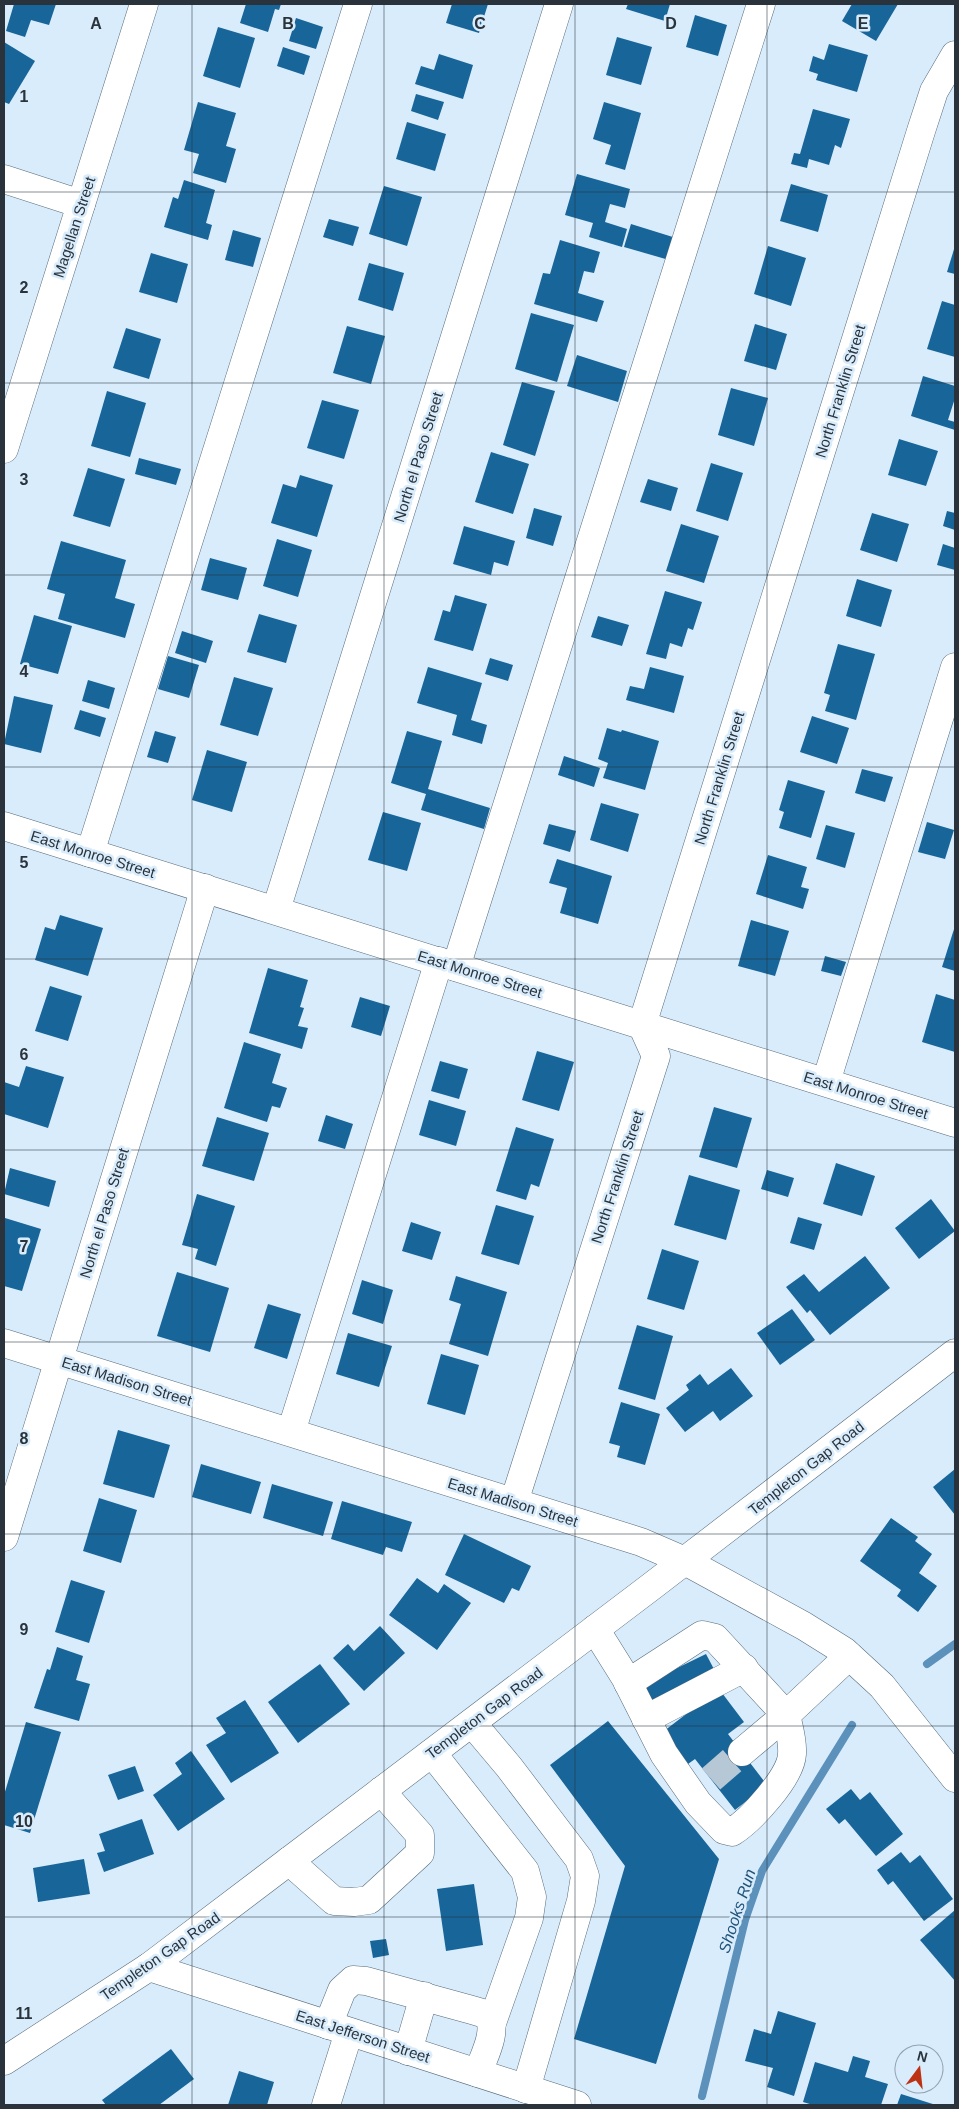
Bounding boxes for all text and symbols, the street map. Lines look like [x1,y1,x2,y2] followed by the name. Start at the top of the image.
[90,15,102,32] text: A
[282,15,294,32] text: B
[474,15,486,32] text: C
[665,15,677,32] text: D
[858,15,869,32] text: E
[20,88,29,105] text: 1
[50,174,99,280] street label: Magellan Street
[20,279,29,296] text: 2
[812,322,869,460] street label: North Franklin Street
[390,389,446,524] street label: North el Paso Street
[20,471,29,488] text: 3
[20,663,29,680] text: 4
[691,709,748,847] street label: North Franklin Street
[29,827,158,881] street label: East Monroe Street
[20,854,29,871] text: 5
[416,947,545,1001] street label: East Monroe Street
[20,1046,29,1063] text: 6
[802,1068,931,1122] street label: East Monroe Street
[588,1108,647,1245] street label: North Franklin Street
[76,1145,132,1280] street label: North el Paso Street
[20,1238,29,1255] text: 7
[60,1353,195,1409] street label: East Madison Street
[745,1418,867,1518] street label: Templeton Gap Road
[20,1430,29,1447] text: 8
[446,1474,581,1530] street label: East Madison Street
[20,1621,29,1638] text: 9
[422,1664,546,1762] street label: Templeton Gap Road
[15,1813,33,1830] text: 10
[715,1867,759,1955] water label: Shooks Run
[97,1908,223,2004] street label: Templeton Gap Road
[16,2005,33,2022] text: 11
[294,2006,433,2066] street label: East Jefferson Street
[894,2044,944,2094] north arrow
[915,2047,929,2065] text: N

